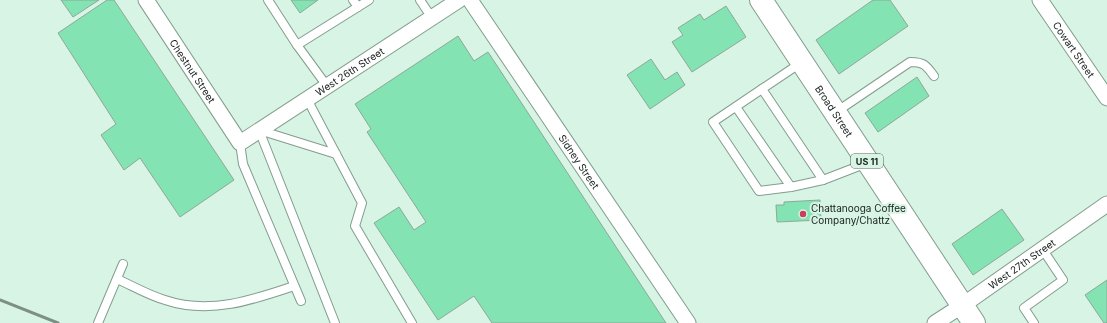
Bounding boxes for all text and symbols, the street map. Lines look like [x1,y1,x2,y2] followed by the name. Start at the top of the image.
[1050,19,1098,80] street label: Cowart Street
[167,37,218,106] street label: Chestnut Street
[313,44,387,98] street label: West 26th Street
[813,83,856,140] street label: Broad Street
[556,132,602,192] street label: Sidney Street
[851,154,883,168] road number: US 11
[811,202,906,226] place label: Chattanooga Coffee Company/Chattz
[798,209,808,219] marker: Chattanooga Coffee Company/Chattz
[986,236,1058,291] street label: West 27th Street

